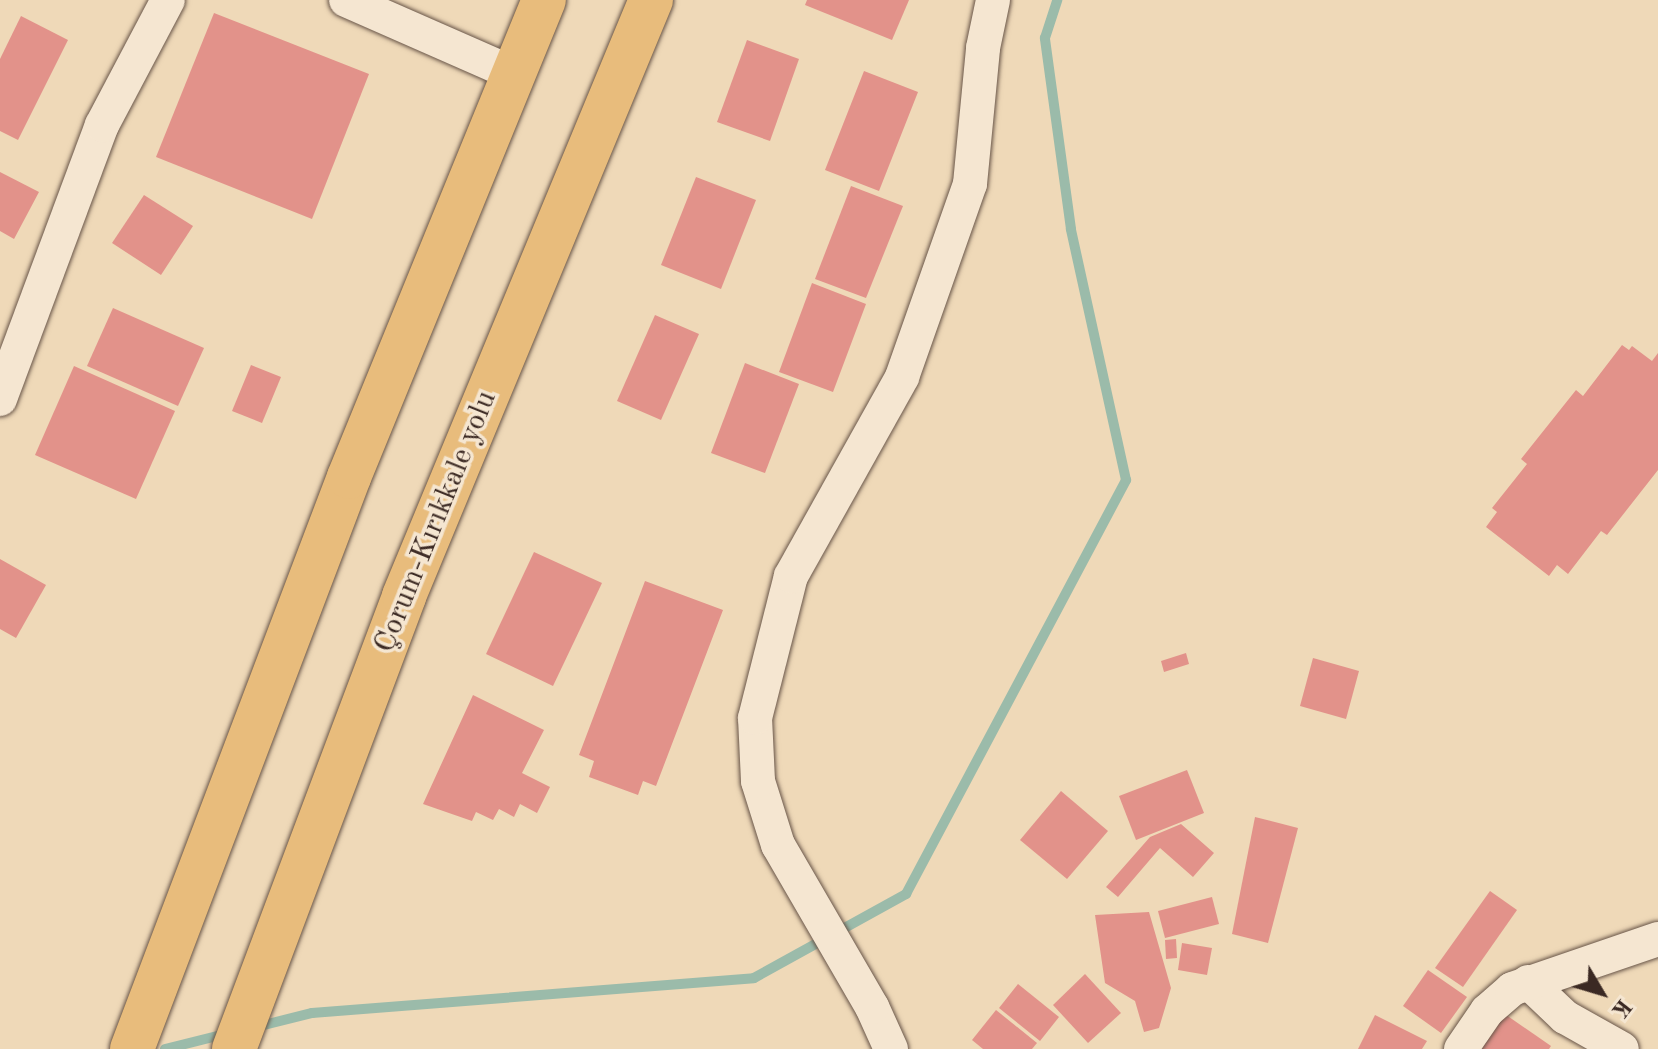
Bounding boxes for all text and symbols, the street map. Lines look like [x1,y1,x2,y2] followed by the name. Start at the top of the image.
[367,386,505,658] street label: Çorum-Kırıkkale yolu
[1562,953,1642,1033] north arrow
[1607,994,1635,1021] text: K

